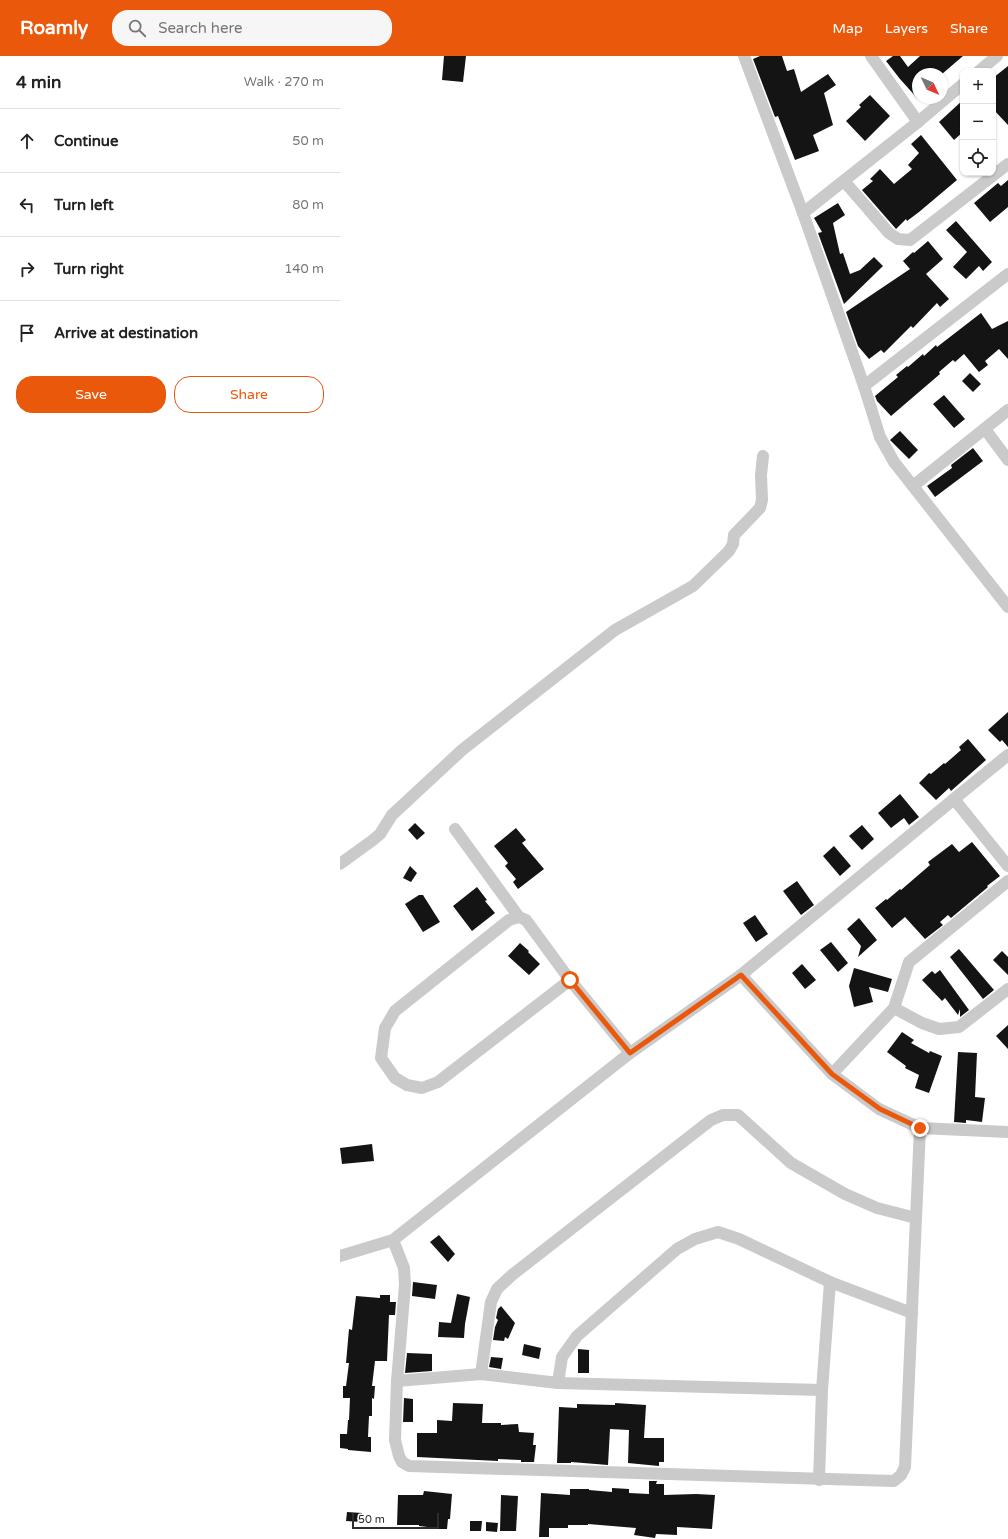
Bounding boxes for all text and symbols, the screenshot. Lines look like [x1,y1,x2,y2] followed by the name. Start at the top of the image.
[112,10,392,46] search box
[20,17,88,39] text: Roamly
[126,17,148,39] icon: search
[158,19,243,37] text: Search here
[833,20,863,37] text: Map
[885,20,928,37] text: Layers
[950,20,988,37] text: Share
[912,68,948,104] north arrow
[960,68,996,176] map controls
[960,68,996,104] button: +
[16,72,61,93] text: 4 min
[244,74,324,90] text: Walk · 270 m
[960,104,996,140] button: −
[16,130,38,152] icon: ahead
[54,132,118,150] text: Continue
[292,133,324,149] text: 50 m
[960,140,996,176] button: locate
[16,194,38,216] icon: left
[54,196,114,214] text: Turn left
[292,197,324,213] text: 80 m
[16,258,38,280] icon: right
[54,260,124,278] text: Turn right
[284,261,324,277] text: 140 m
[16,322,38,344] icon: arrive
[54,324,198,342] text: Arrive at destination
[16,376,166,413] button: Save
[174,376,324,413] button: Share
[561,971,579,989] route start
[911,1119,929,1137] route end
[352,1511,439,1530] scale bar
[358,1513,385,1526] text: 50 m

